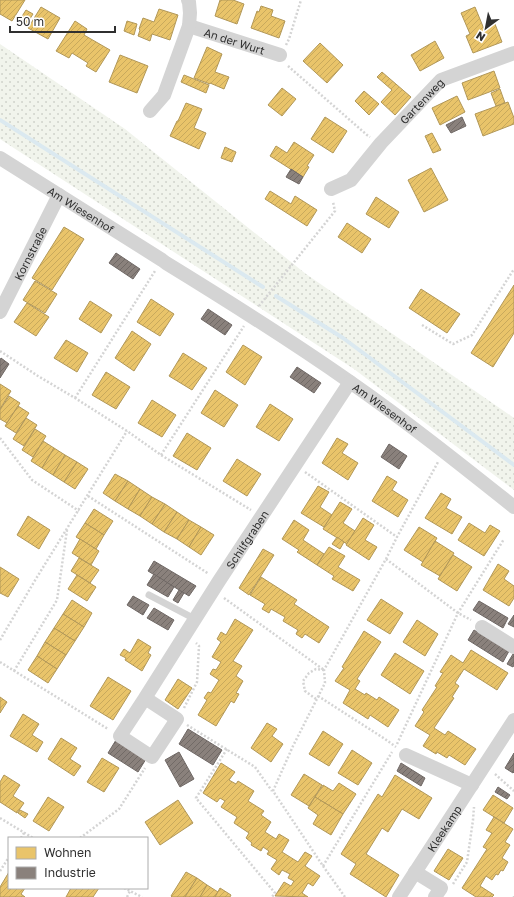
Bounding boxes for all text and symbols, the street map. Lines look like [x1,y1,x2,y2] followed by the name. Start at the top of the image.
[10,8,115,34] scale bar
[466,8,506,48] north arrow
[16,14,44,29] text: 50 m
[203,25,267,56] street label: An der Wurt
[473,29,487,45] text: N
[397,75,446,126] street label: Gartenweg
[46,183,117,235] street label: Am Wiesenhof
[11,224,49,282] street label: Kornstraße
[351,380,420,435] street label: Am Wiesenhof
[223,508,270,571] street label: Schilfgraben
[424,802,464,854] street label: Kleekamp
[8,837,148,889] legend
[44,845,91,860] text: Wohnen
[44,865,96,880] text: Industrie

